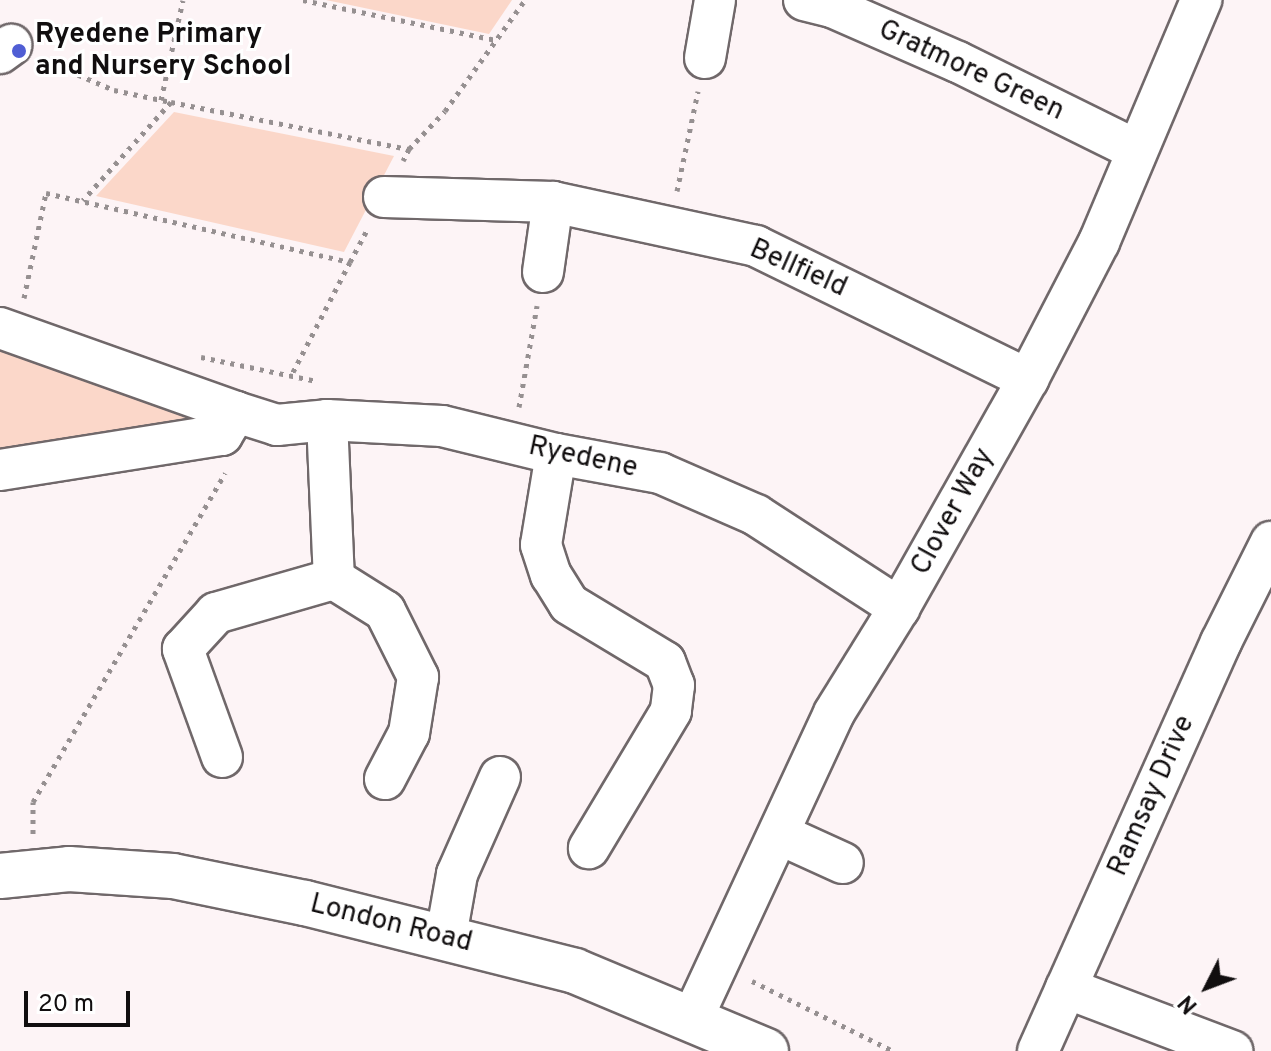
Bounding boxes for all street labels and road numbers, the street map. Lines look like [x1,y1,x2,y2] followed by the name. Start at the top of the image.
[873,13,1069,129] street label: Gratmore Green
[744,233,852,305] street label: Bellfield
[525,430,641,486] street label: Ryedene
[904,443,1002,581] street label: Clover Way
[1102,710,1202,882] street label: Ramsay Drive
[307,888,475,960] street label: London Road

